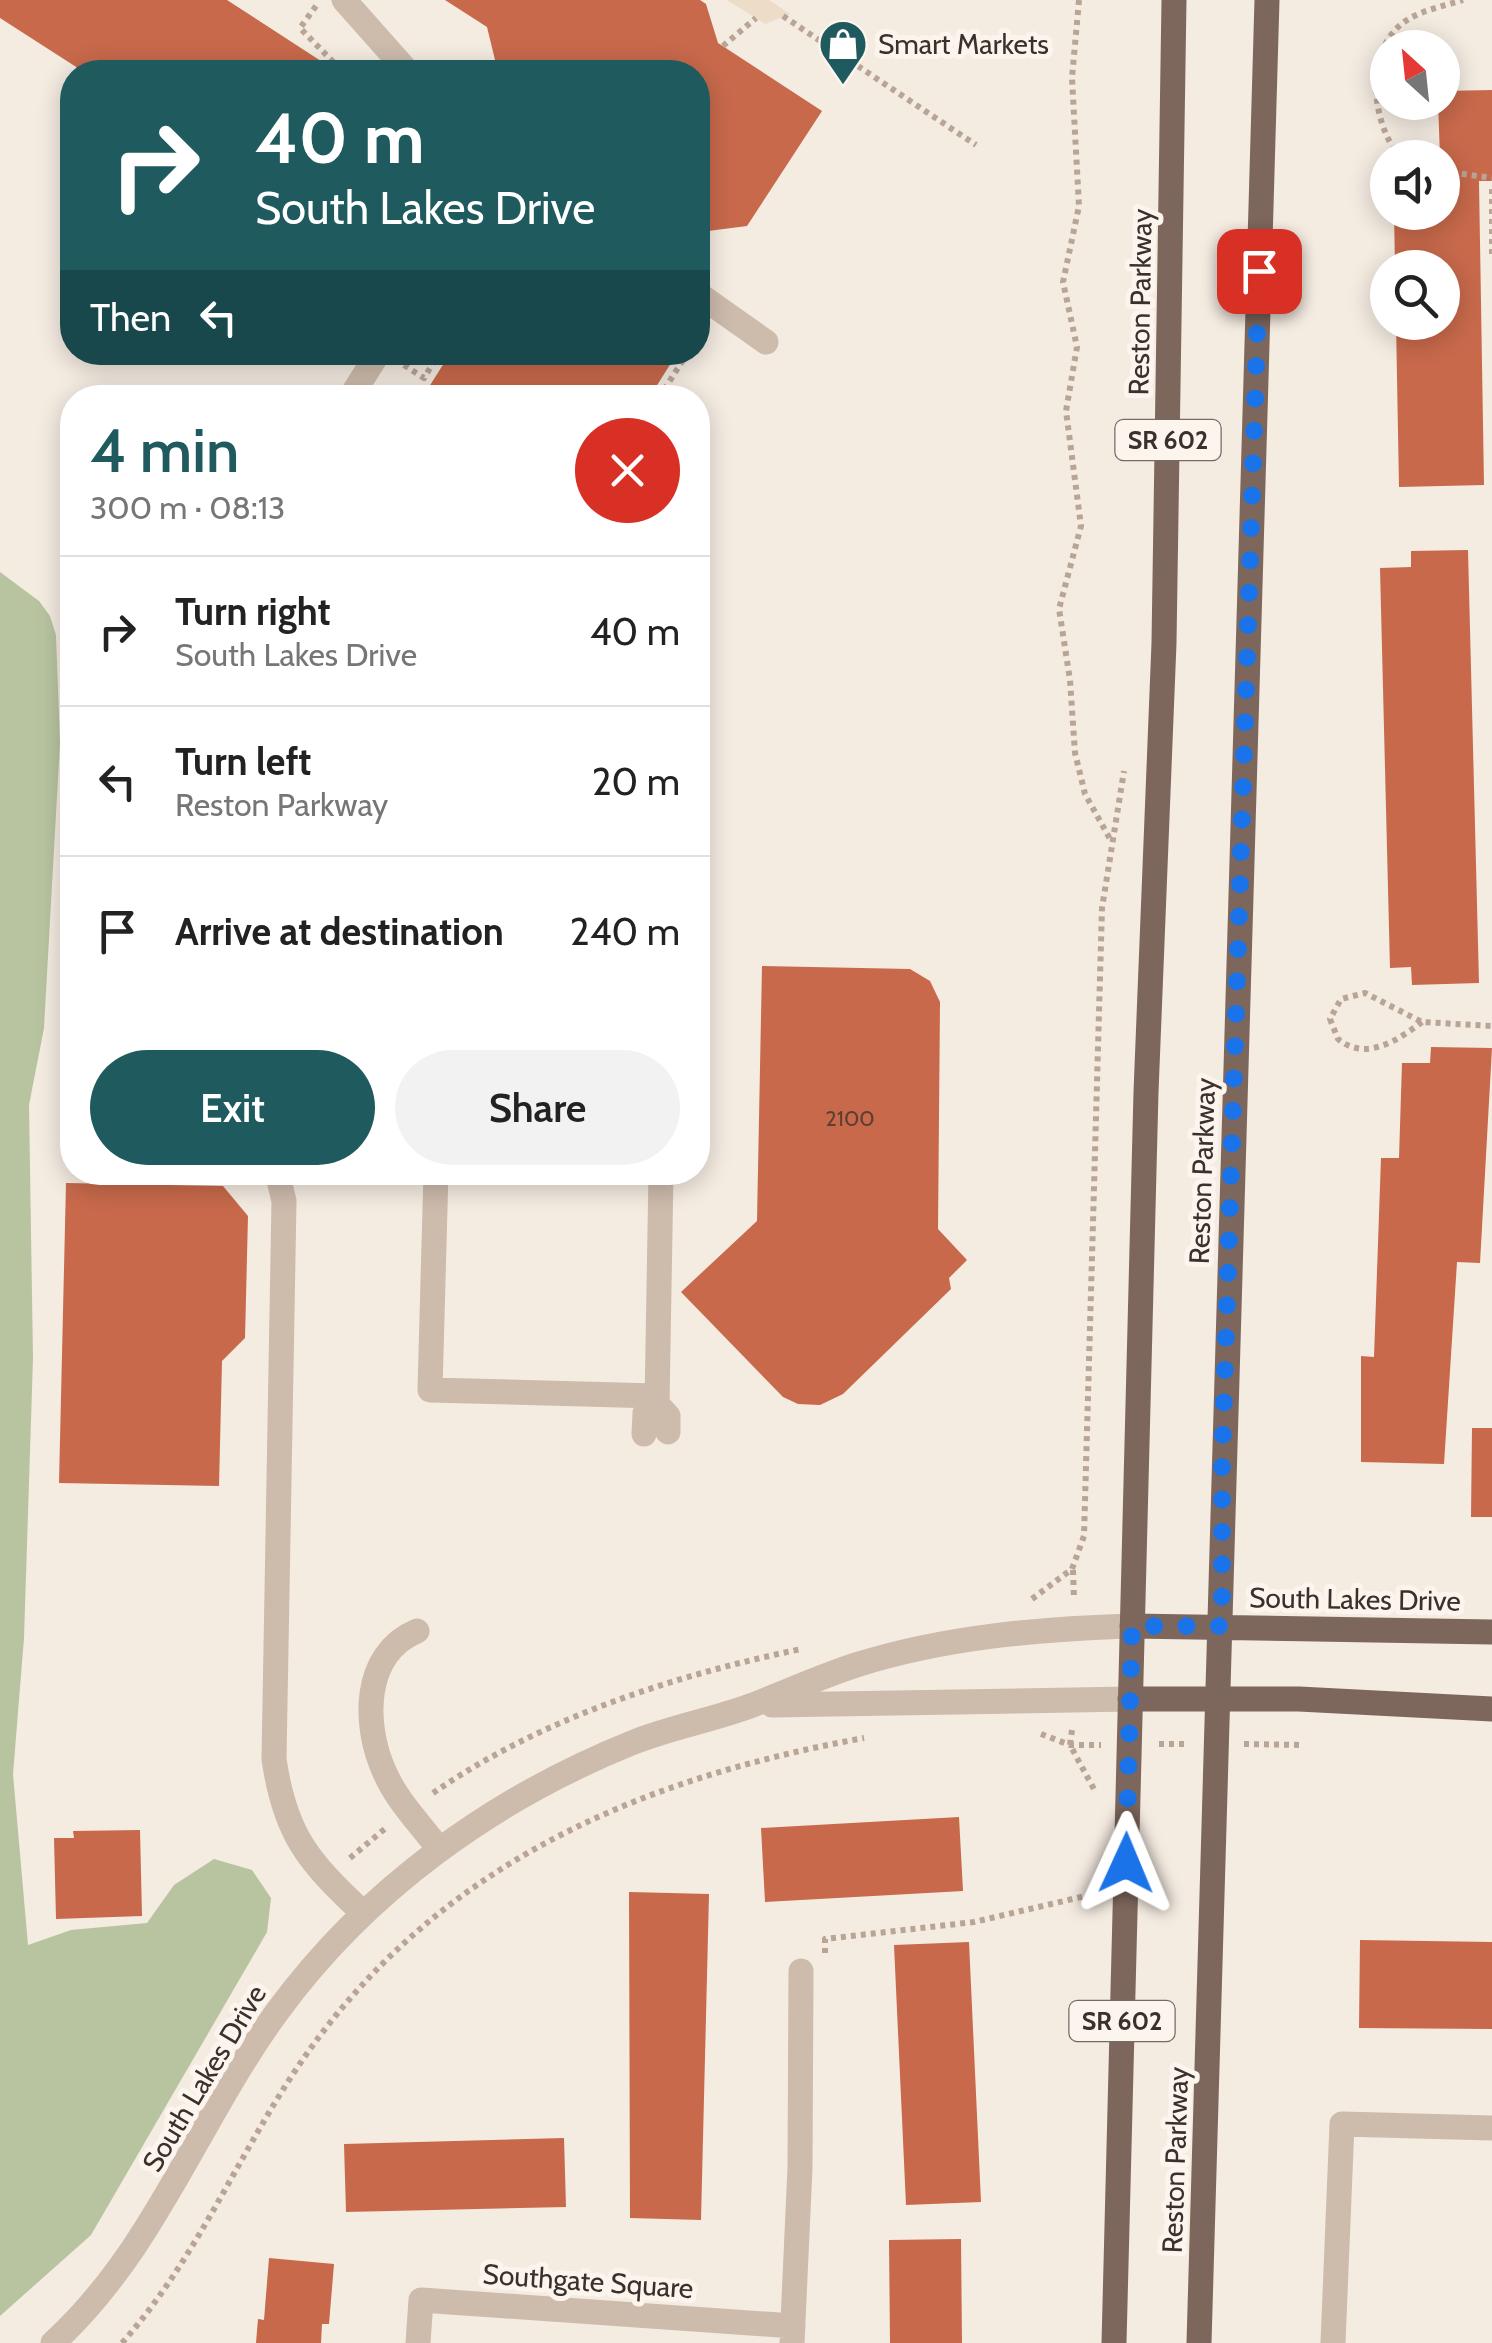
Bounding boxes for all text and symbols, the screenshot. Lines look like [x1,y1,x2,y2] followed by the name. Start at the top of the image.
[817,18,869,86] shop icon: Smart Markets
[878,27,1049,61] place label: Smart Markets
[1370,30,1460,120] north arrow
[1370,30,1460,340] map controls
[255,95,424,181] text: 40 m
[90,100,220,230] icon: right
[1370,140,1460,230] button: sound
[255,181,595,235] text: South Lakes Drive
[1121,208,1159,396] street label: Reston Parkway
[1217,229,1302,314] pin
[1232,244,1287,299] icon: arrive
[1370,250,1460,340] button: search
[191,290,246,345] icon: left
[90,294,171,341] text: Then
[90,414,239,487] text: 4 min
[575,418,680,523] button: close
[1116,420,1220,460] road number: SR 602
[90,488,285,527] text: 300 m · 08:13
[175,588,331,635] text: Turn right
[90,604,145,659] icon: right
[590,608,680,655] text: 40 m
[175,635,417,674] text: South Lakes Drive
[175,738,311,785] text: Turn left
[90,754,145,809] icon: left
[592,758,680,805] text: 20 m
[175,785,388,824] text: Reston Parkway
[90,904,145,959] icon: arrive
[175,908,504,955] text: Arrive at destination
[570,908,680,955] text: 240 m
[90,1050,375,1165] button: Exit
[395,1050,680,1165] button: Share
[1182,1077,1222,1265] street label: Reston Parkway
[825,1105,875,1132] house number: 2100
[1249,1580,1461,1618] street label: South Lakes Drive
[1074,1811,1178,1915] position arrow
[135,1978,273,2178] street label: South Lakes Drive
[1070,2001,1174,2041] road number: SR 602
[1155,2066,1195,2254] street label: Reston Parkway
[482,2257,694,2305] street label: Southgate Square

